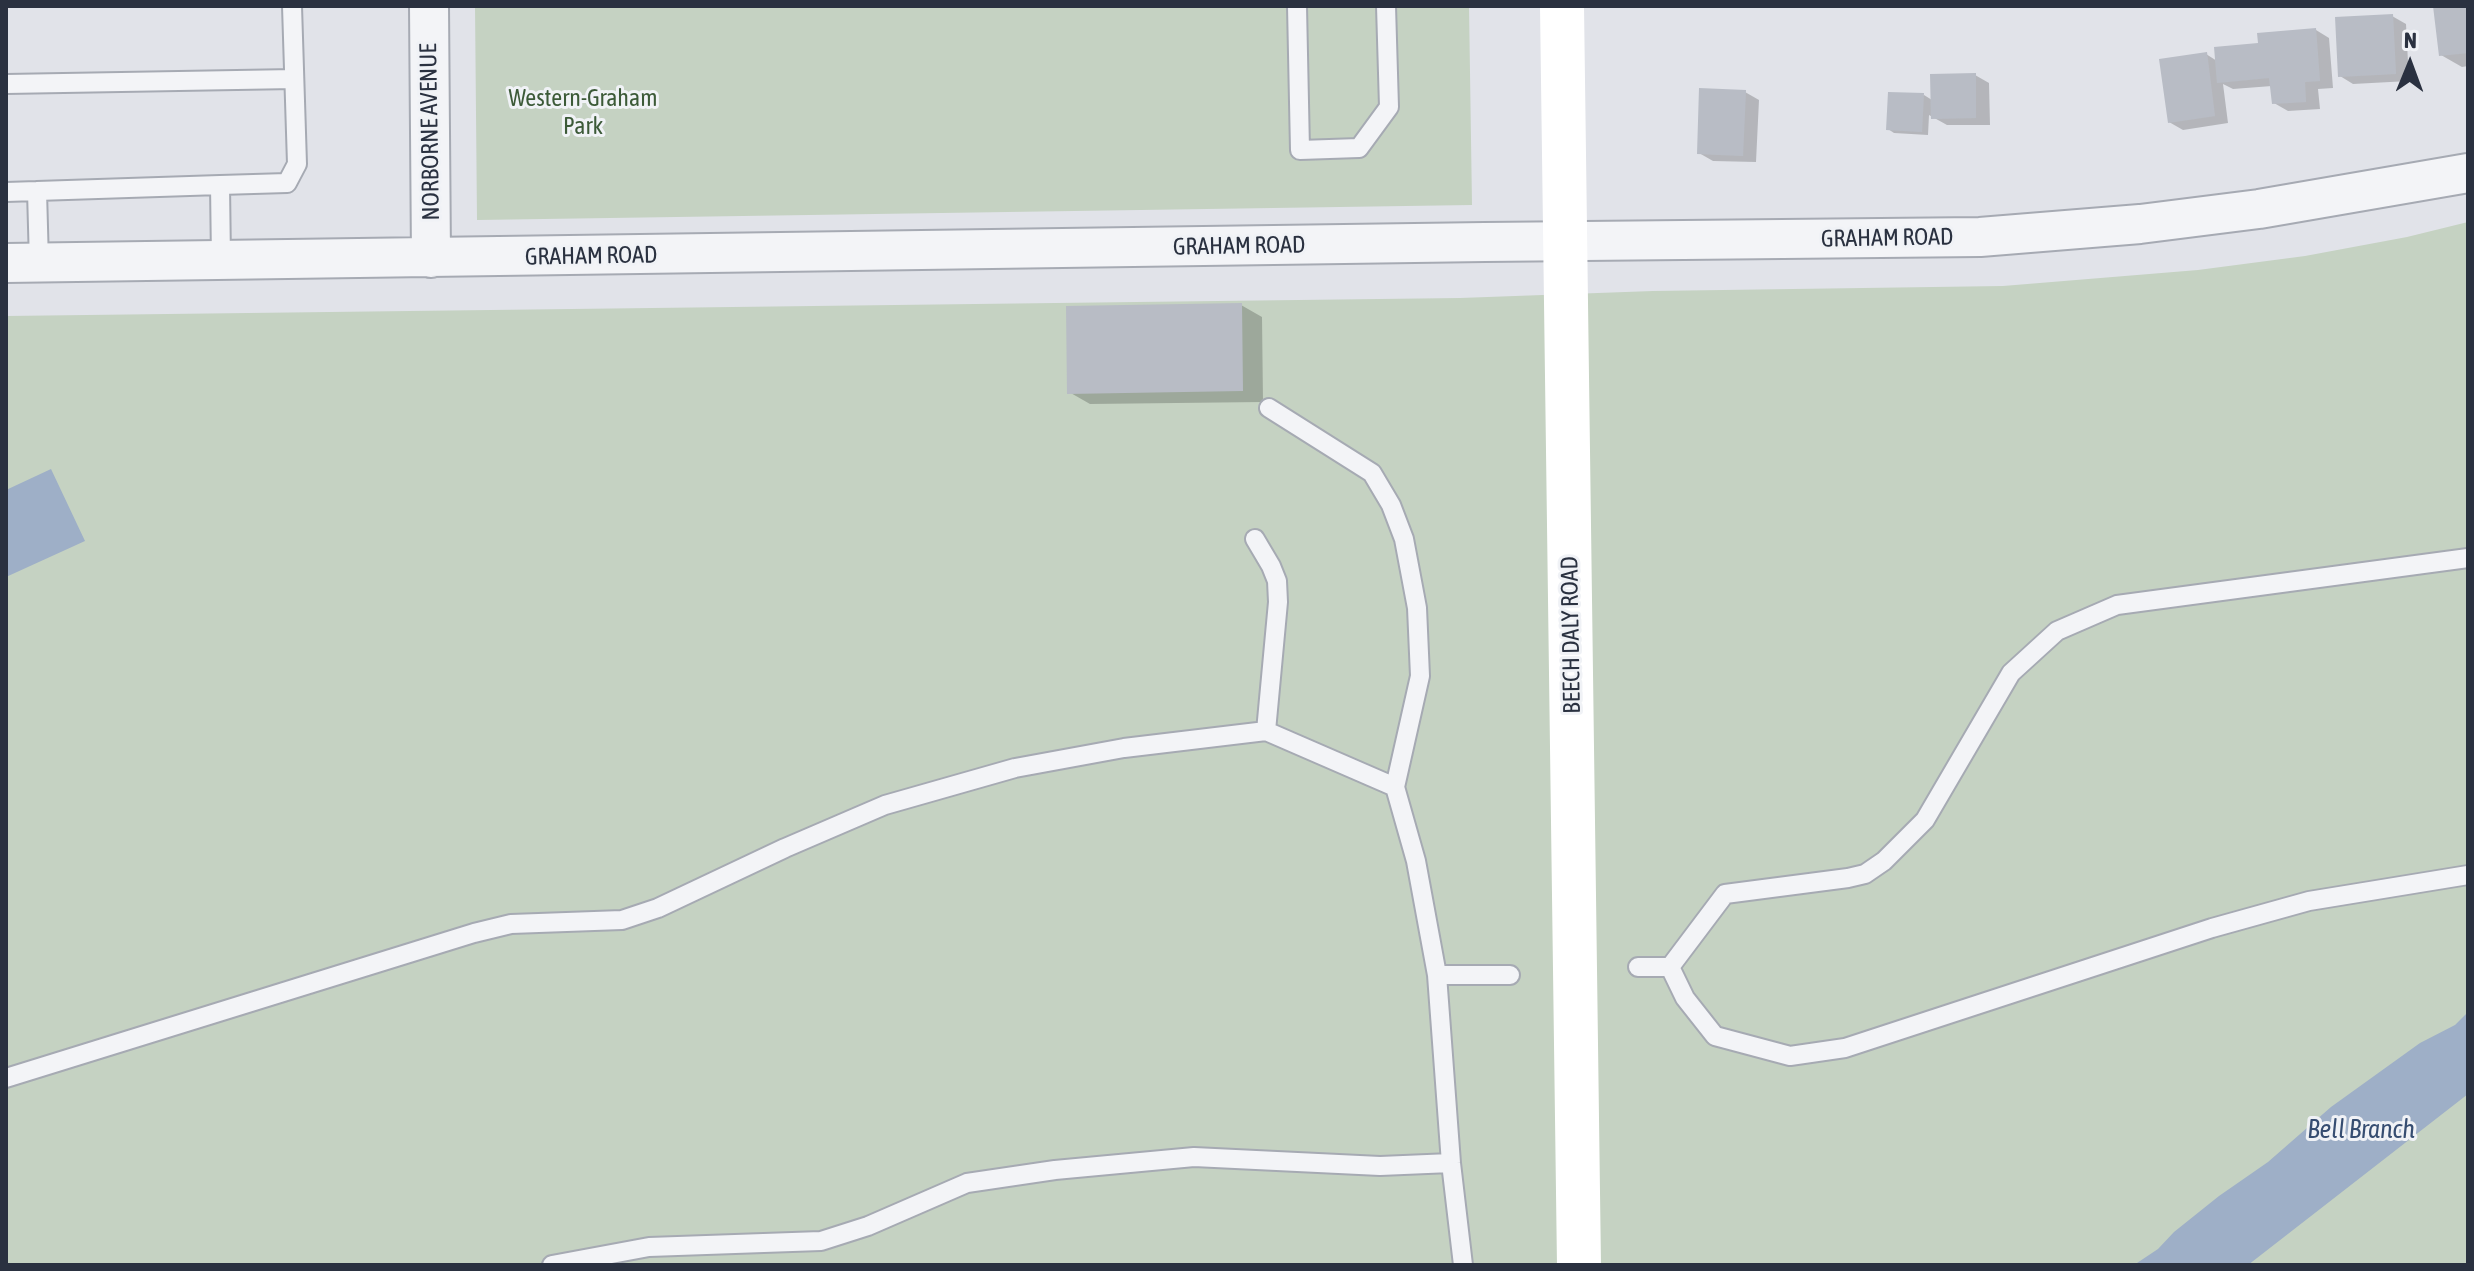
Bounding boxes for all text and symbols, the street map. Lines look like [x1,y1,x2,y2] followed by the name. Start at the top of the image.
[2370,24,2450,104] north arrow
[2404,27,2417,53] text: N
[414,43,446,221] street label: NORBORNE AVENUE
[509,84,657,140] park label: Western-Graham Park
[1820,222,1954,254] street label: GRAHAM ROAD
[1172,230,1306,262] street label: GRAHAM ROAD
[524,240,658,272] street label: GRAHAM ROAD
[1555,556,1587,714] street label: BEECH DALY ROAD
[2307,1114,2415,1146] water label: Bell Branch

